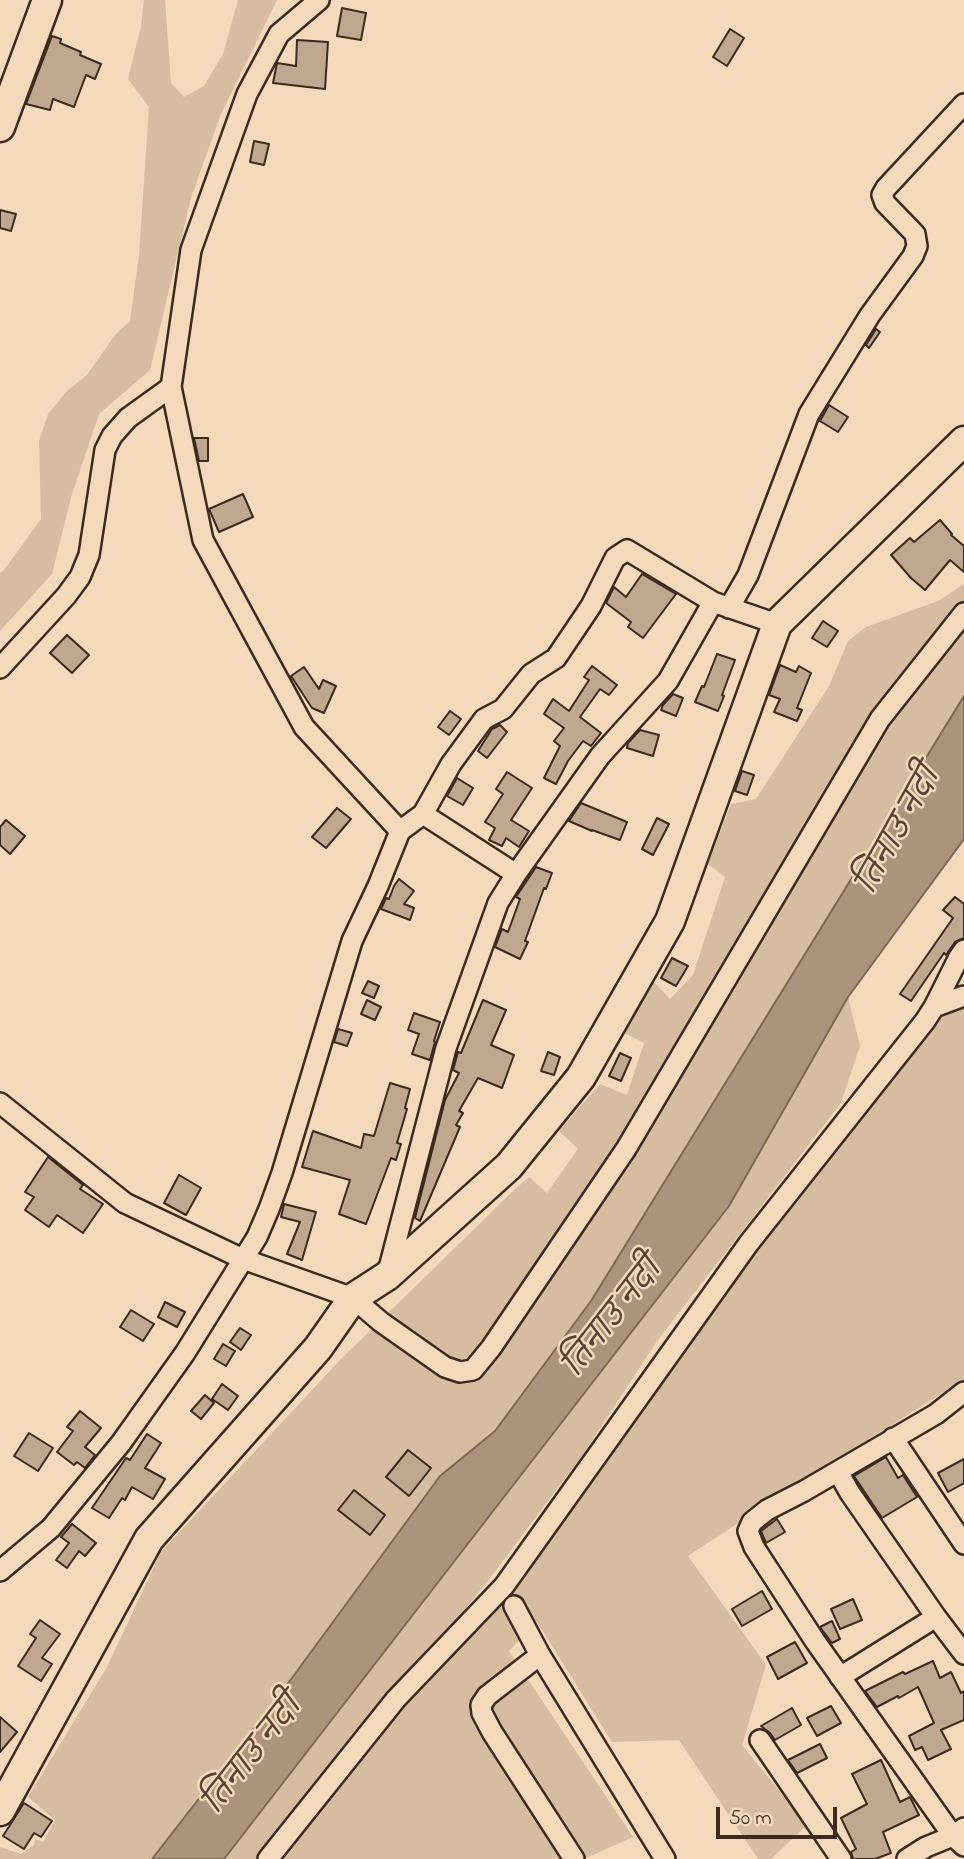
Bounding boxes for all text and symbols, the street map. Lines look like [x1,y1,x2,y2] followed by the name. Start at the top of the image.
[851,762,951,902] water label: तिनाउ नदी
[558,1254,672,1386] water label: तिनाउ नदी
[198,1691,312,1823] water label: तिनाउ नदी
[719,1792,840,1836] scale bar
[729,1804,772,1834] text: 50 m

